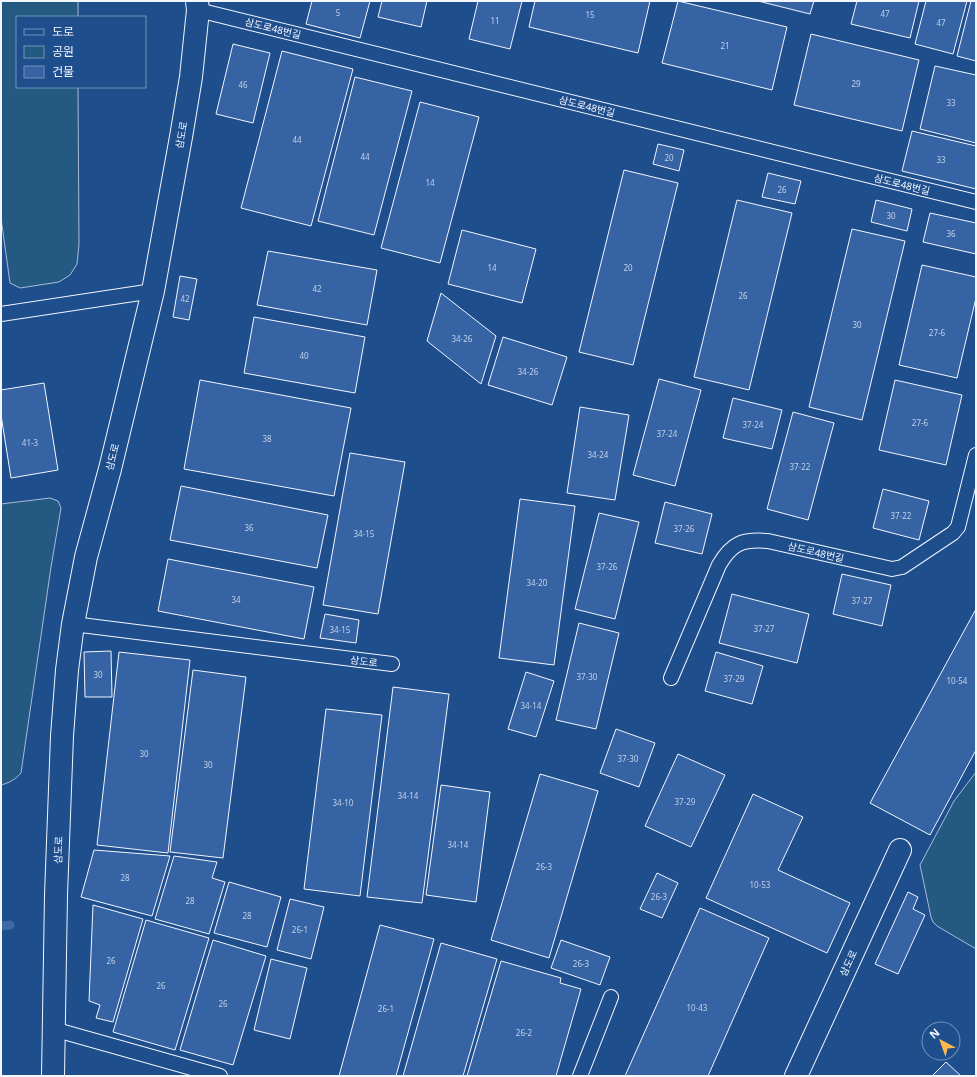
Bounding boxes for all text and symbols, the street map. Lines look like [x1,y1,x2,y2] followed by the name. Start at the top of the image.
[336,7,341,18] house number: 5
[880,8,890,19] house number: 47
[585,9,595,20] house number: 15
[243,14,303,42] street label: 삼도로48번길
[490,15,500,26] house number: 11
[16,16,146,88] legend
[936,17,946,28] house number: 47
[52,23,74,40] text: 도로
[720,40,730,51] house number: 21
[52,43,74,60] text: 공원
[52,63,74,80] text: 건물
[851,78,861,89] house number: 29
[238,79,248,90] house number: 46
[557,92,617,120] street label: 삼도로48번길
[946,97,956,108] house number: 33
[172,120,190,150] street label: 삼도로
[292,134,302,145] house number: 44
[360,151,370,162] house number: 44
[664,152,674,163] house number: 20
[936,154,946,165] house number: 33
[872,170,932,198] street label: 삼도로48번길
[425,177,435,188] house number: 14
[777,184,787,195] house number: 26
[886,210,896,221] house number: 30
[946,228,956,239] house number: 36
[487,262,497,273] house number: 14
[623,262,633,273] house number: 20
[312,283,322,294] house number: 42
[738,290,748,301] house number: 26
[180,293,190,304] house number: 42
[852,319,862,330] house number: 30
[929,327,946,338] house number: 27-6
[452,333,473,344] house number: 34-26
[299,350,309,361] house number: 40
[518,366,539,377] house number: 34-26
[912,417,929,428] house number: 27-6
[743,419,764,430] house number: 37-24
[657,428,678,439] house number: 37-24
[262,433,272,444] house number: 38
[22,437,39,448] house number: 41-3
[102,442,122,472] street label: 삼도로
[588,449,609,460] house number: 34-24
[790,461,811,472] house number: 37-22
[891,510,912,521] house number: 37-22
[244,522,254,533] house number: 36
[674,523,695,534] house number: 37-26
[354,528,375,539] house number: 34-15
[786,539,846,565] street label: 삼도로48번길
[597,561,618,572] house number: 37-26
[527,577,548,588] house number: 34-20
[231,594,241,605] house number: 34
[852,595,873,606] house number: 37-27
[754,623,775,634] house number: 37-27
[330,624,351,635] house number: 34-15
[349,652,379,670] street label: 삼도로
[93,669,103,680] house number: 30
[577,671,598,682] house number: 37-30
[724,673,745,684] house number: 37-29
[947,675,968,686] house number: 10-54
[521,700,542,711] house number: 34-14
[139,748,149,759] house number: 30
[618,753,639,764] house number: 37-30
[203,759,213,770] house number: 30
[398,790,419,801] house number: 34-14
[675,796,696,807] house number: 37-29
[333,797,354,808] house number: 34-10
[51,836,65,864] street label: 삼도로
[448,839,469,850] house number: 34-14
[536,861,553,872] house number: 26-3
[120,872,130,883] house number: 28
[750,879,771,890] house number: 10-53
[651,891,668,902] house number: 26-3
[185,895,195,906] house number: 28
[242,910,252,921] house number: 28
[292,924,308,935] house number: 26-1
[836,948,860,978] street label: 삼도로
[106,955,116,966] house number: 26
[573,958,590,969] house number: 26-3
[156,980,166,991] house number: 26
[218,998,228,1009] house number: 26
[687,1002,708,1013] house number: 10-43
[378,1003,394,1014] house number: 26-1
[921,1021,961,1061] north arrow
[926,1024,942,1042] text: N
[516,1027,533,1038] house number: 26-2

